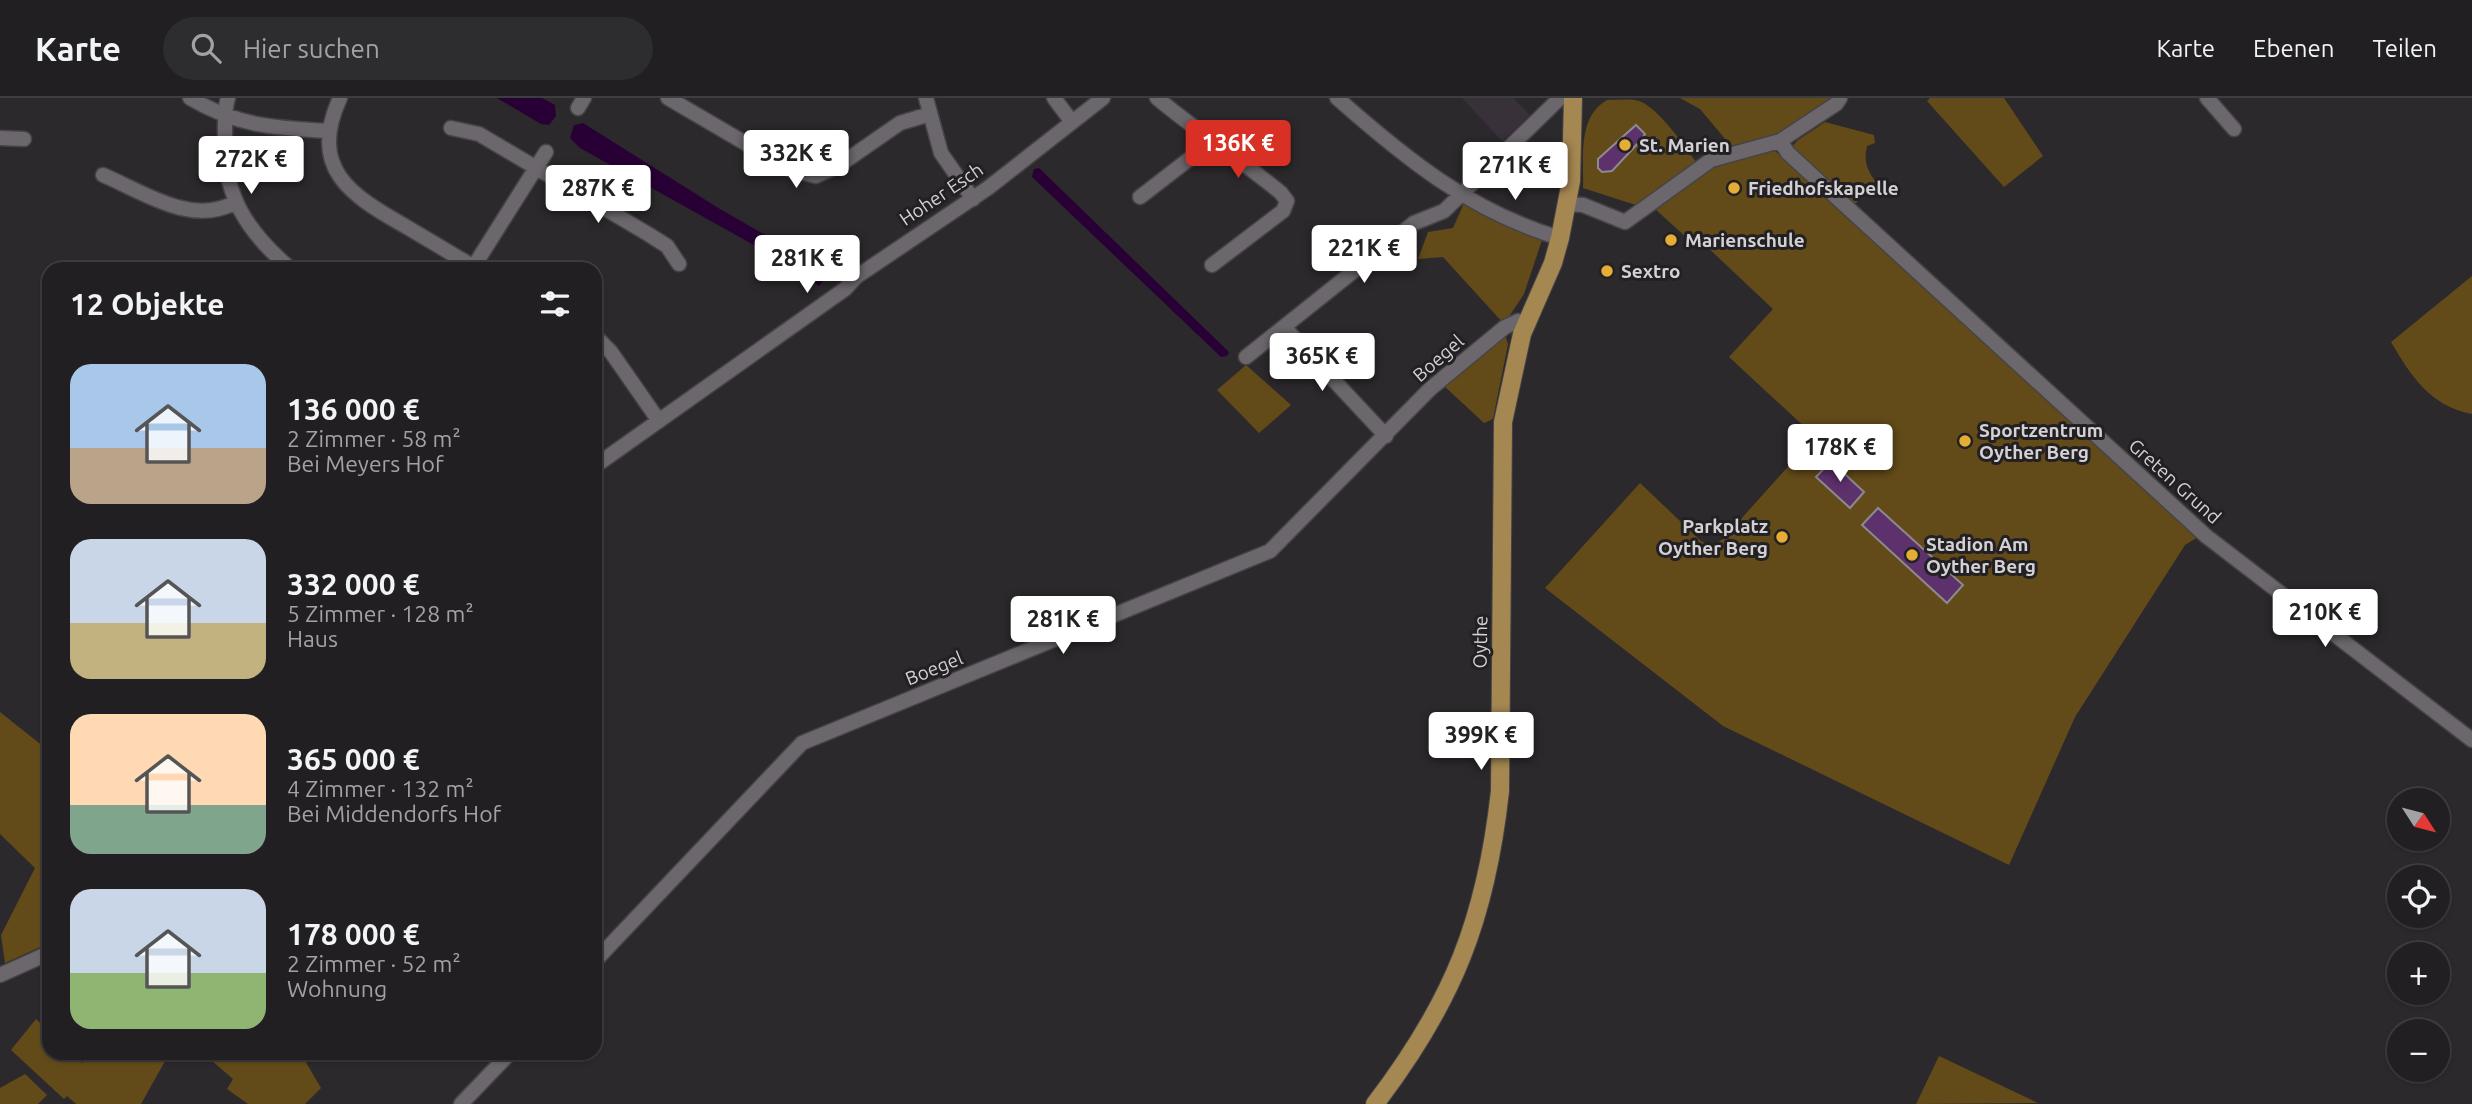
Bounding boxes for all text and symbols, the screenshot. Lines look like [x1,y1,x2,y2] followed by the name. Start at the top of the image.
[163,17,653,80] search box
[187,29,225,67] icon: search
[35,30,121,67] text: Karte
[243,34,380,63] text: Hier suchen
[2156,35,2215,62] text: Karte
[2253,35,2334,62] text: Ebenen
[2372,35,2437,62] text: Teilen
[1181,120,1295,180] pin: 136K €
[739,130,853,190] pin: 332K €
[1202,130,1274,155] text: 136K €
[1639,134,1730,156] place label: St. Marien
[194,136,308,196] pin: 272K €
[1617,137,1633,153] marker: St. Marien
[760,140,832,165] text: 332K €
[1458,142,1572,202] pin: 271K €
[215,146,287,171] text: 272K €
[1479,152,1551,177] text: 271K €
[895,158,987,230] street label: Hoher Esch
[541,166,655,225] pin: 287K €
[562,175,634,200] text: 287K €
[1748,177,1899,199] place label: Friedhofskapelle
[1726,180,1742,196] marker: Friedhofskapelle
[1307,226,1421,285] pin: 221K €
[1685,229,1805,251] place label: Marienschule
[1663,232,1679,248] marker: Marienschule
[1328,235,1400,260] text: 221K €
[750,236,864,295] pin: 281K €
[771,245,843,270] text: 281K €
[1621,260,1680,282] place label: Sextro
[1599,263,1615,279] marker: Sextro
[536,285,574,323] icon: filters
[70,287,225,321] text: 12 Objekte
[1408,330,1468,386] street label: Boegel
[1265,334,1379,393] pin: 365K €
[1286,343,1358,368] text: 365K €
[126,392,210,476] icon: home
[287,392,420,426] text: 136 000 €
[1979,419,2103,463] place label: Sportzentrum Oyther Berg
[1783,424,1897,484] pin: 178K €
[287,426,461,451] text: 2 Zimmer · 58 m²
[1957,433,1973,449] marker: Sportzentrum Oyther Berg
[1804,434,1876,459] text: 178K €
[2125,434,2225,528] street label: Greten Grund
[287,451,444,476] text: Bei Meyers Hof
[1658,515,1768,559] place label: Parkplatz Oyther Berg
[1774,529,1790,545] marker: Parkplatz Oyther Berg
[1926,533,2036,577] place label: Stadion Am Oyther Berg
[1904,547,1920,563] marker: Stadion Am Oyther Berg
[126,567,210,651] icon: home
[287,567,420,601] text: 332 000 €
[2268,589,2382,649] pin: 210K €
[1006,596,1120,656] pin: 281K €
[2289,599,2361,624] text: 210K €
[287,601,474,626] text: 5 Zimmer · 128 m²
[1027,606,1099,631] text: 281K €
[1469,615,1491,669] street label: Oythe
[287,626,338,651] text: Haus
[902,647,966,689] street label: Boegel
[1424,712,1538,772] pin: 399K €
[1445,722,1517,747] text: 399K €
[126,742,210,826] icon: home
[287,742,420,776] text: 365 000 €
[287,776,474,801] text: 4 Zimmer · 132 m²
[2387,788,2450,850] north arrow
[2387,788,2450,1082] map controls
[287,801,501,826] text: Bei Middendorfs Hof
[2387,865,2450,928] button: locate
[126,917,210,1001] icon: home
[287,917,420,951] text: 178 000 €
[2387,942,2450,1005] button: +
[287,951,461,976] text: 2 Zimmer · 52 m²
[287,976,387,1001] text: Wohnung
[2387,1019,2450,1082] button: −

